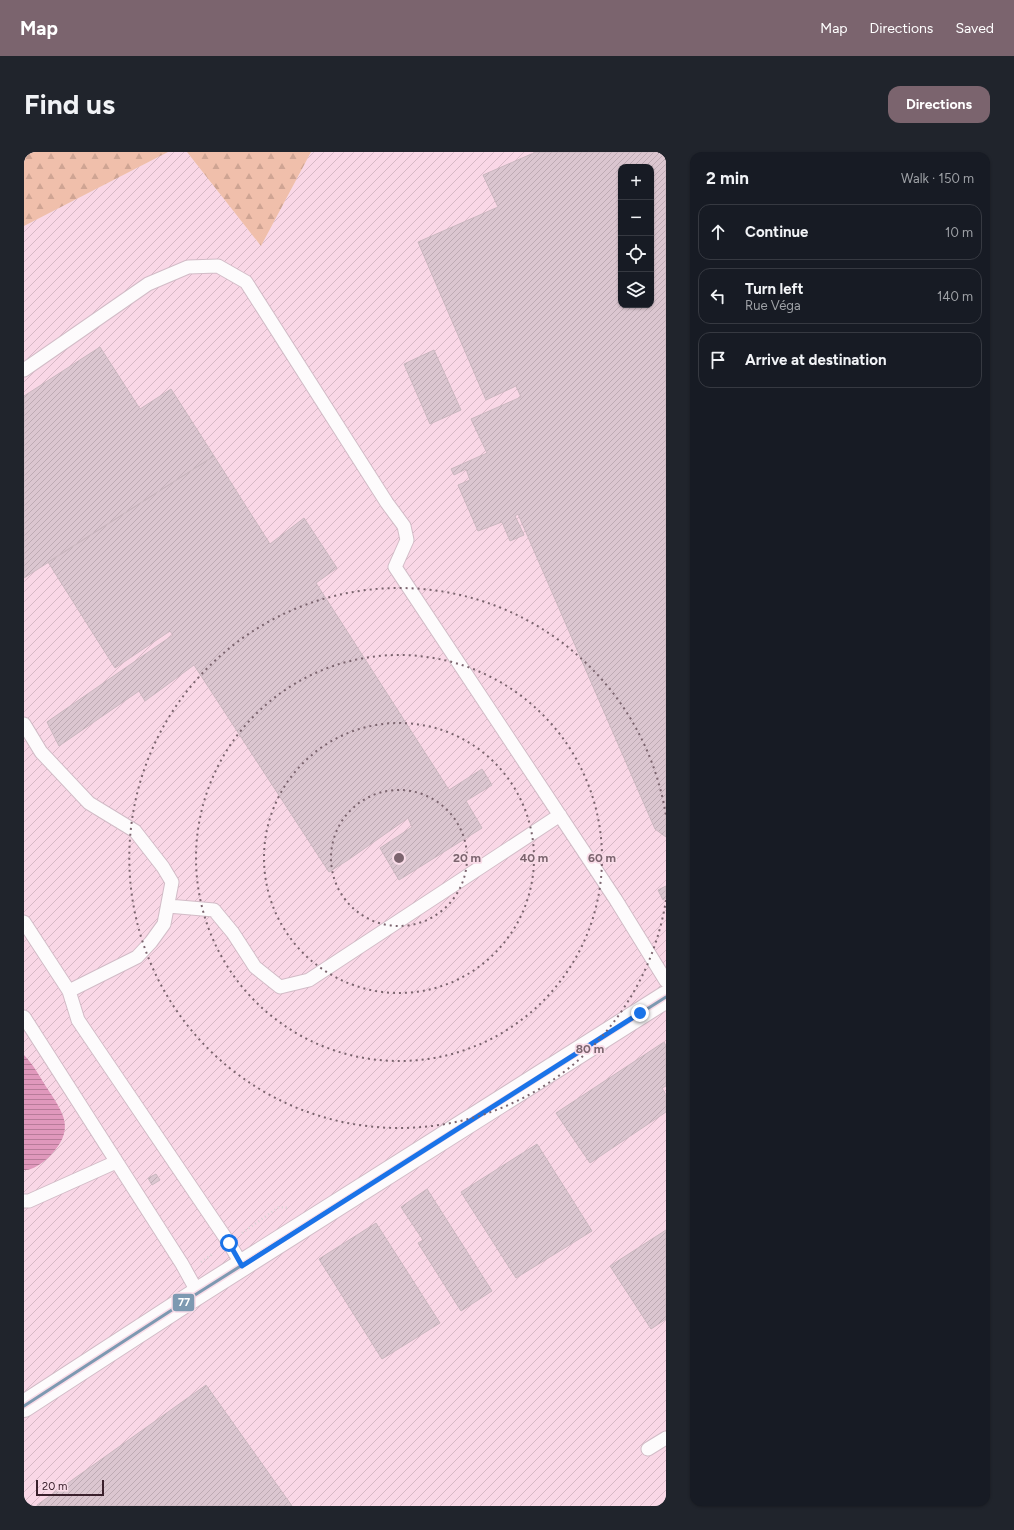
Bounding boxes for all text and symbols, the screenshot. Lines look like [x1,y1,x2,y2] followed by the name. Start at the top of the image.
[20,17,58,40] text: Map
[820,20,848,37] text: Map
[870,20,933,37] text: Directions
[955,20,994,37] text: Saved
[888,86,990,123] button: Directions
[24,87,115,121] text: Find us
[618,164,654,308] map controls
[618,164,654,200] button: +
[706,168,749,188] text: 2 min
[901,171,974,186] text: Walk · 150 m
[618,200,654,236] button: −
[707,221,729,243] icon: ahead
[745,223,808,241] text: Continue
[945,225,973,240] text: 10 m
[618,236,654,272] button: locate
[618,272,654,308] button: layers
[745,280,803,298] text: Turn left
[707,285,729,307] icon: left
[937,289,973,304] text: 140 m
[745,298,801,313] text: Rue Véga
[707,349,729,371] icon: arrive
[745,351,886,369] text: Arrive at destination
[392,851,406,865] centre of rings
[453,851,481,865] text: 20 m
[520,851,548,865] text: 40 m
[588,851,616,865] text: 60 m
[631,1004,649,1022] route end
[576,1042,604,1056] text: 80 m
[220,1234,238,1252] route start
[172,1293,195,1312] line badge: 77
[178,1296,190,1309] text: 77
[36,1478,104,1497] scale bar
[42,1480,67,1493] text: 20 m

